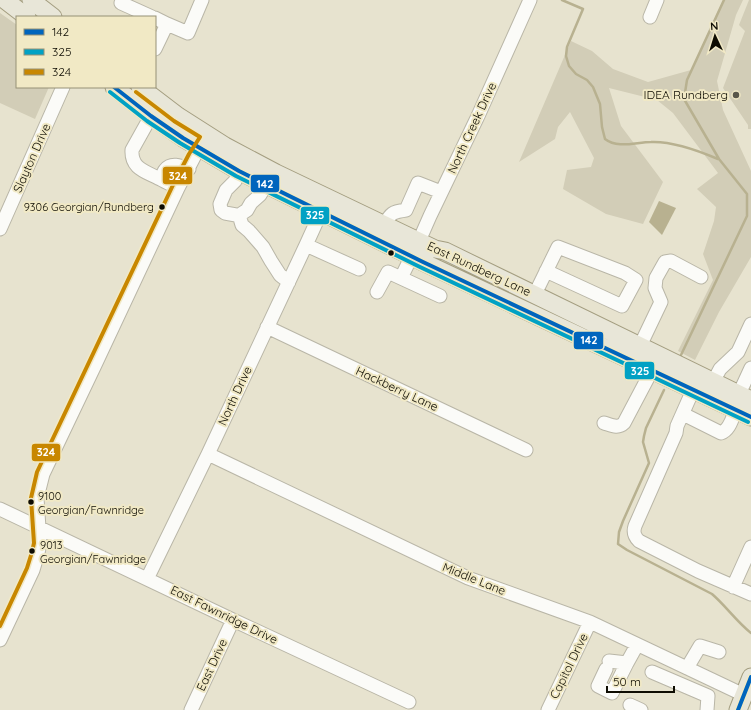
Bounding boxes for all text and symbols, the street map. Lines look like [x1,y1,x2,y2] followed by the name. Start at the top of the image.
[16,16,156,88] legend
[695,16,735,56] north arrow
[710,19,719,33] text: N
[52,24,70,39] text: 142
[52,44,71,59] text: 325
[52,64,71,79] text: 324
[444,80,499,176] street label: North Creek Drive
[644,87,728,102] place label: IDEA Rundberg
[731,90,741,100] marker: IDEA Rundberg
[10,121,54,195] street label: Slayton Drive
[162,166,193,185] line badge: 324
[169,169,188,183] text: 324
[250,174,280,193] line badge: 142
[256,177,274,191] text: 142
[24,200,154,214] place label: 9306 Georgian/Rundberg
[157,202,167,212] marker: 9306 Georgian/Rundberg
[300,206,330,225] line badge: 325
[306,208,324,222] text: 325
[425,238,534,299] street label: East Rundberg Lane
[386,248,396,258] unlabelled marker
[573,331,604,350] line badge: 142
[580,333,598,347] text: 142
[624,361,655,380] line badge: 325
[354,363,441,414] street label: Hackberry Lane
[214,364,255,428] street label: North Drive
[631,364,649,378] text: 325
[31,443,61,462] line badge: 324
[37,445,56,459] text: 324
[38,489,144,517] place label: 9100 Georgian/Fawnridge
[26,497,36,507] marker: 9100 Georgian/Fawnridge
[40,538,146,566] place label: 9013 Georgian/Fawnridge
[27,546,37,556] marker: 9013 Georgian/Fawnridge
[440,559,508,598] street label: Middle Lane
[168,582,280,647] street label: East Fawnridge Drive
[546,630,591,701] street label: Capitol Drive
[193,636,230,693] street label: East Drive
[607,668,674,694] scale bar
[613,674,641,689] text: 50 m

